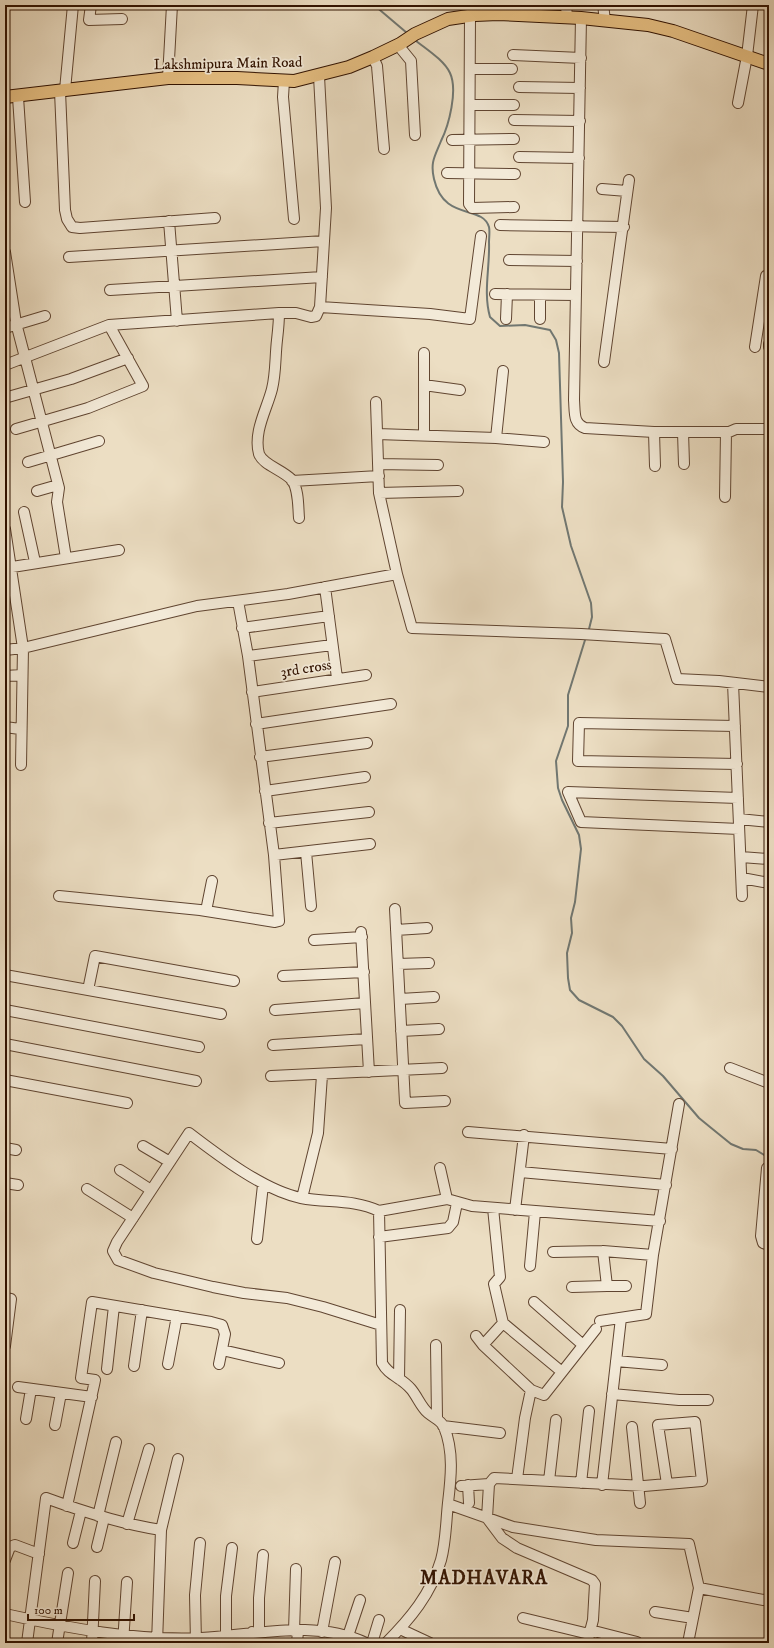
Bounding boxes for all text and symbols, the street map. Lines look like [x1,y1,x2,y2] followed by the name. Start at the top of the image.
[154,53,303,74] street label: Lakshmipura Main Road
[279,655,333,682] street label: 3rd cross
[420,1567,548,1590] district label: MADHAVARA
[28,1596,134,1622] scale bar
[34,1603,63,1618] text: 100 m

